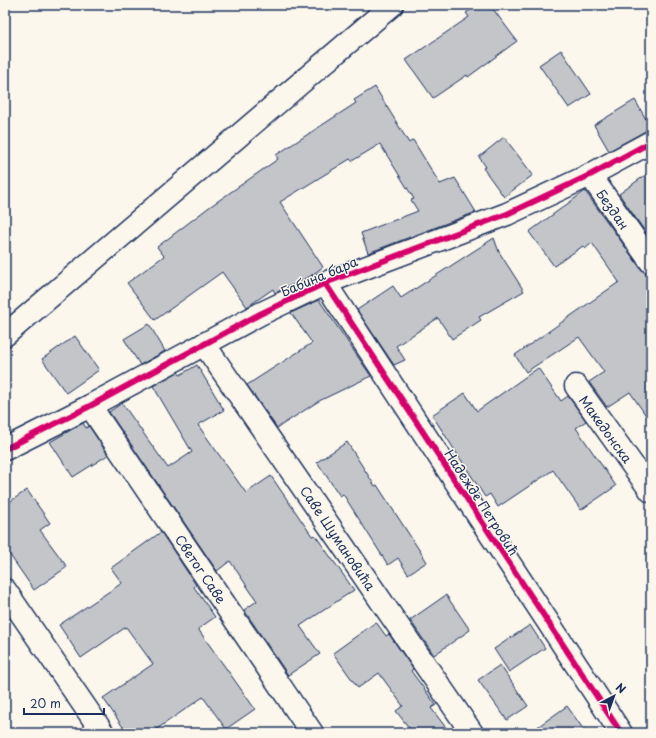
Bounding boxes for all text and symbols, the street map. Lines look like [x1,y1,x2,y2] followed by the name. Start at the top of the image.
[592,185,634,233] street label: Бездан
[278,251,361,301] street label: Бабина бара
[575,391,638,467] street label: Македонска
[441,445,523,559] street label: Надежде Петровић
[296,482,381,595] street label: Саве Шумановића
[171,531,231,607] street label: Светог Саве
[594,676,634,716] north arrow
[612,679,630,698] text: N
[24,690,104,716] scale bar
[30,694,61,712] text: 20 m

